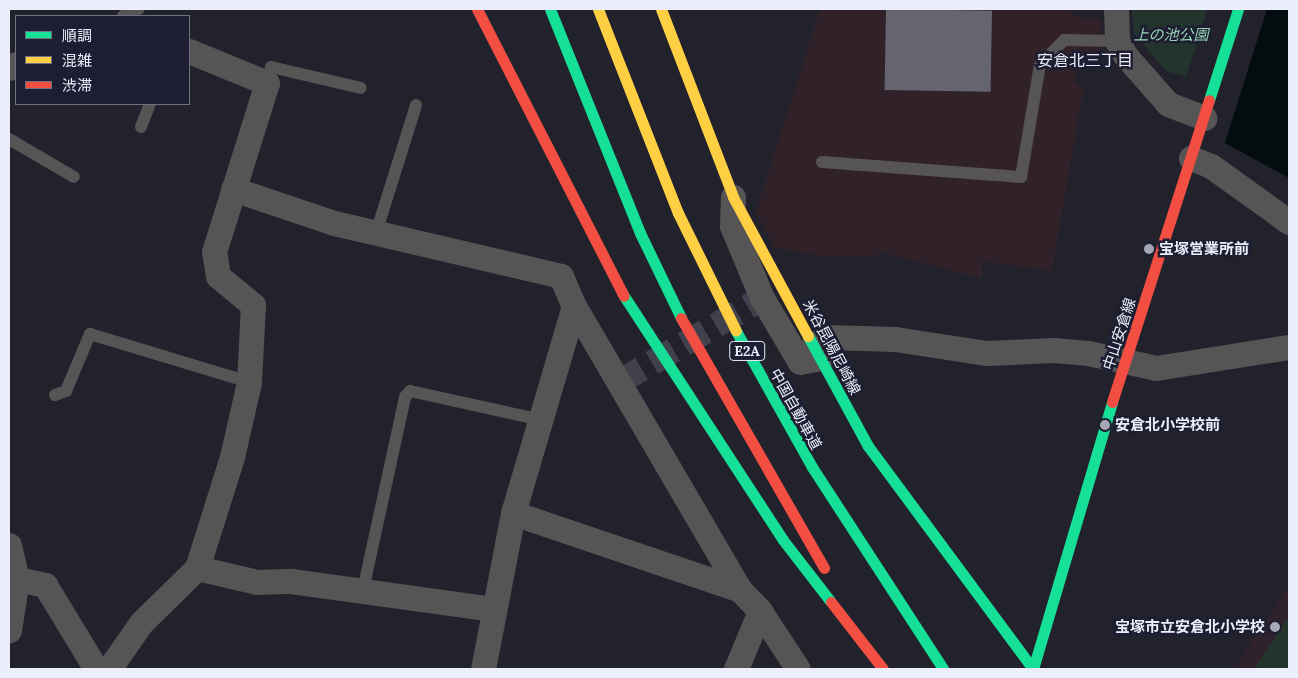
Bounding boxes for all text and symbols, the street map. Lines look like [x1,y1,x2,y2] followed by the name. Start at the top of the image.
[15,15,190,105] legend
[62,26,92,45] text: 順調
[1134,26,1208,44] park label: 上の池公園
[1037,50,1133,70] district label: 安倉北三丁目
[62,51,92,70] text: 混雑
[62,76,92,95] text: 渋滞
[1159,240,1249,258] place label: 宝塚営業所前
[1143,243,1155,255] marker: 宝塚営業所前
[799,296,865,398] street label: 米谷昆陽尼崎線
[1099,296,1139,372] street label: 中山安倉線
[728,340,766,362] road number: E2A
[766,365,826,453] street label: 中国自動車道
[1115,416,1220,434] place label: 安倉北小学校前
[1099,419,1111,431] marker: 安倉北小学校前
[1115,618,1265,636] place label: 宝塚市立安倉北小学校
[1269,621,1281,633] marker: 宝塚市立安倉北小学校

